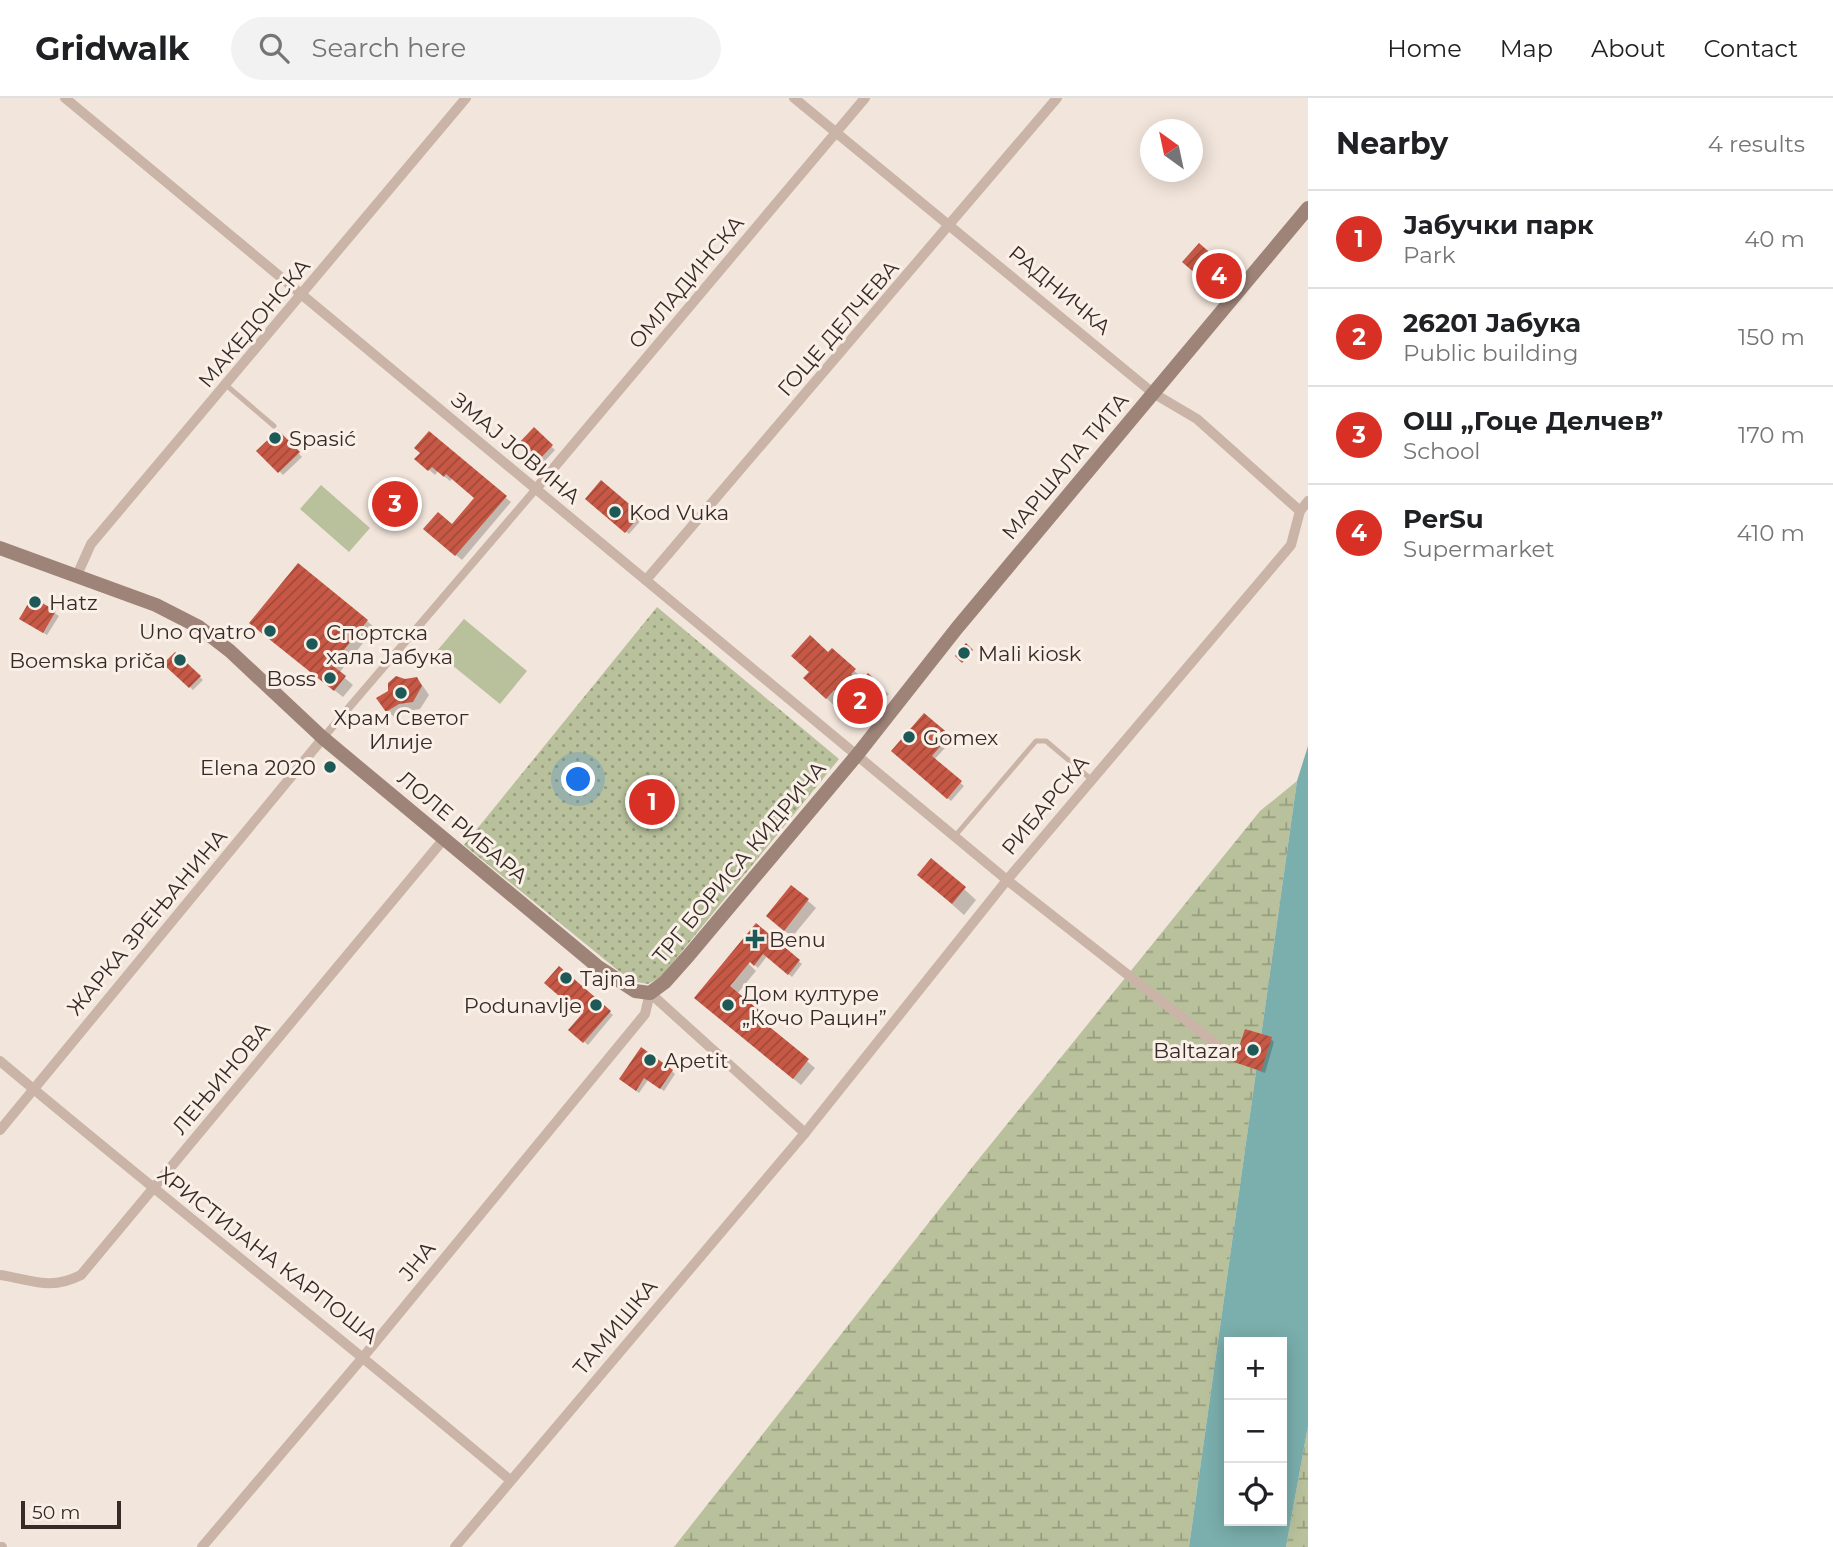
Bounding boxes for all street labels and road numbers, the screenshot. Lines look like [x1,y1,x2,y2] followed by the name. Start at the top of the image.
[623,210,749,354] street label: ОМЛАДИНСКА
[1004,240,1116,340] street label: РАДНИЧКА
[193,253,315,393] street label: МАКЕДОНСКА
[772,255,904,401] street label: ГОЦЕ ДЕЛЧЕВА
[446,387,586,509] street label: ЗМАЈ ЈОВИНА
[996,387,1134,544] street label: МАРШАЛА ТИТА
[996,750,1094,860] street label: РИБАРСКА
[647,756,831,968] street label: ТРГ БОРИСА КИДРИЧА
[393,765,533,889] street label: ЛОЛЕ РИБАРА
[62,824,232,1020] street label: ЖАРКА ЗРЕЊАНИНА
[167,1016,275,1139] street label: ЛЕЊИНОВА
[153,1161,383,1349] street label: ХРИСТИЈАНА КАРПОША
[393,1236,441,1286] street label: ЈНА
[568,1274,663,1380] street label: ТАМИШКА

